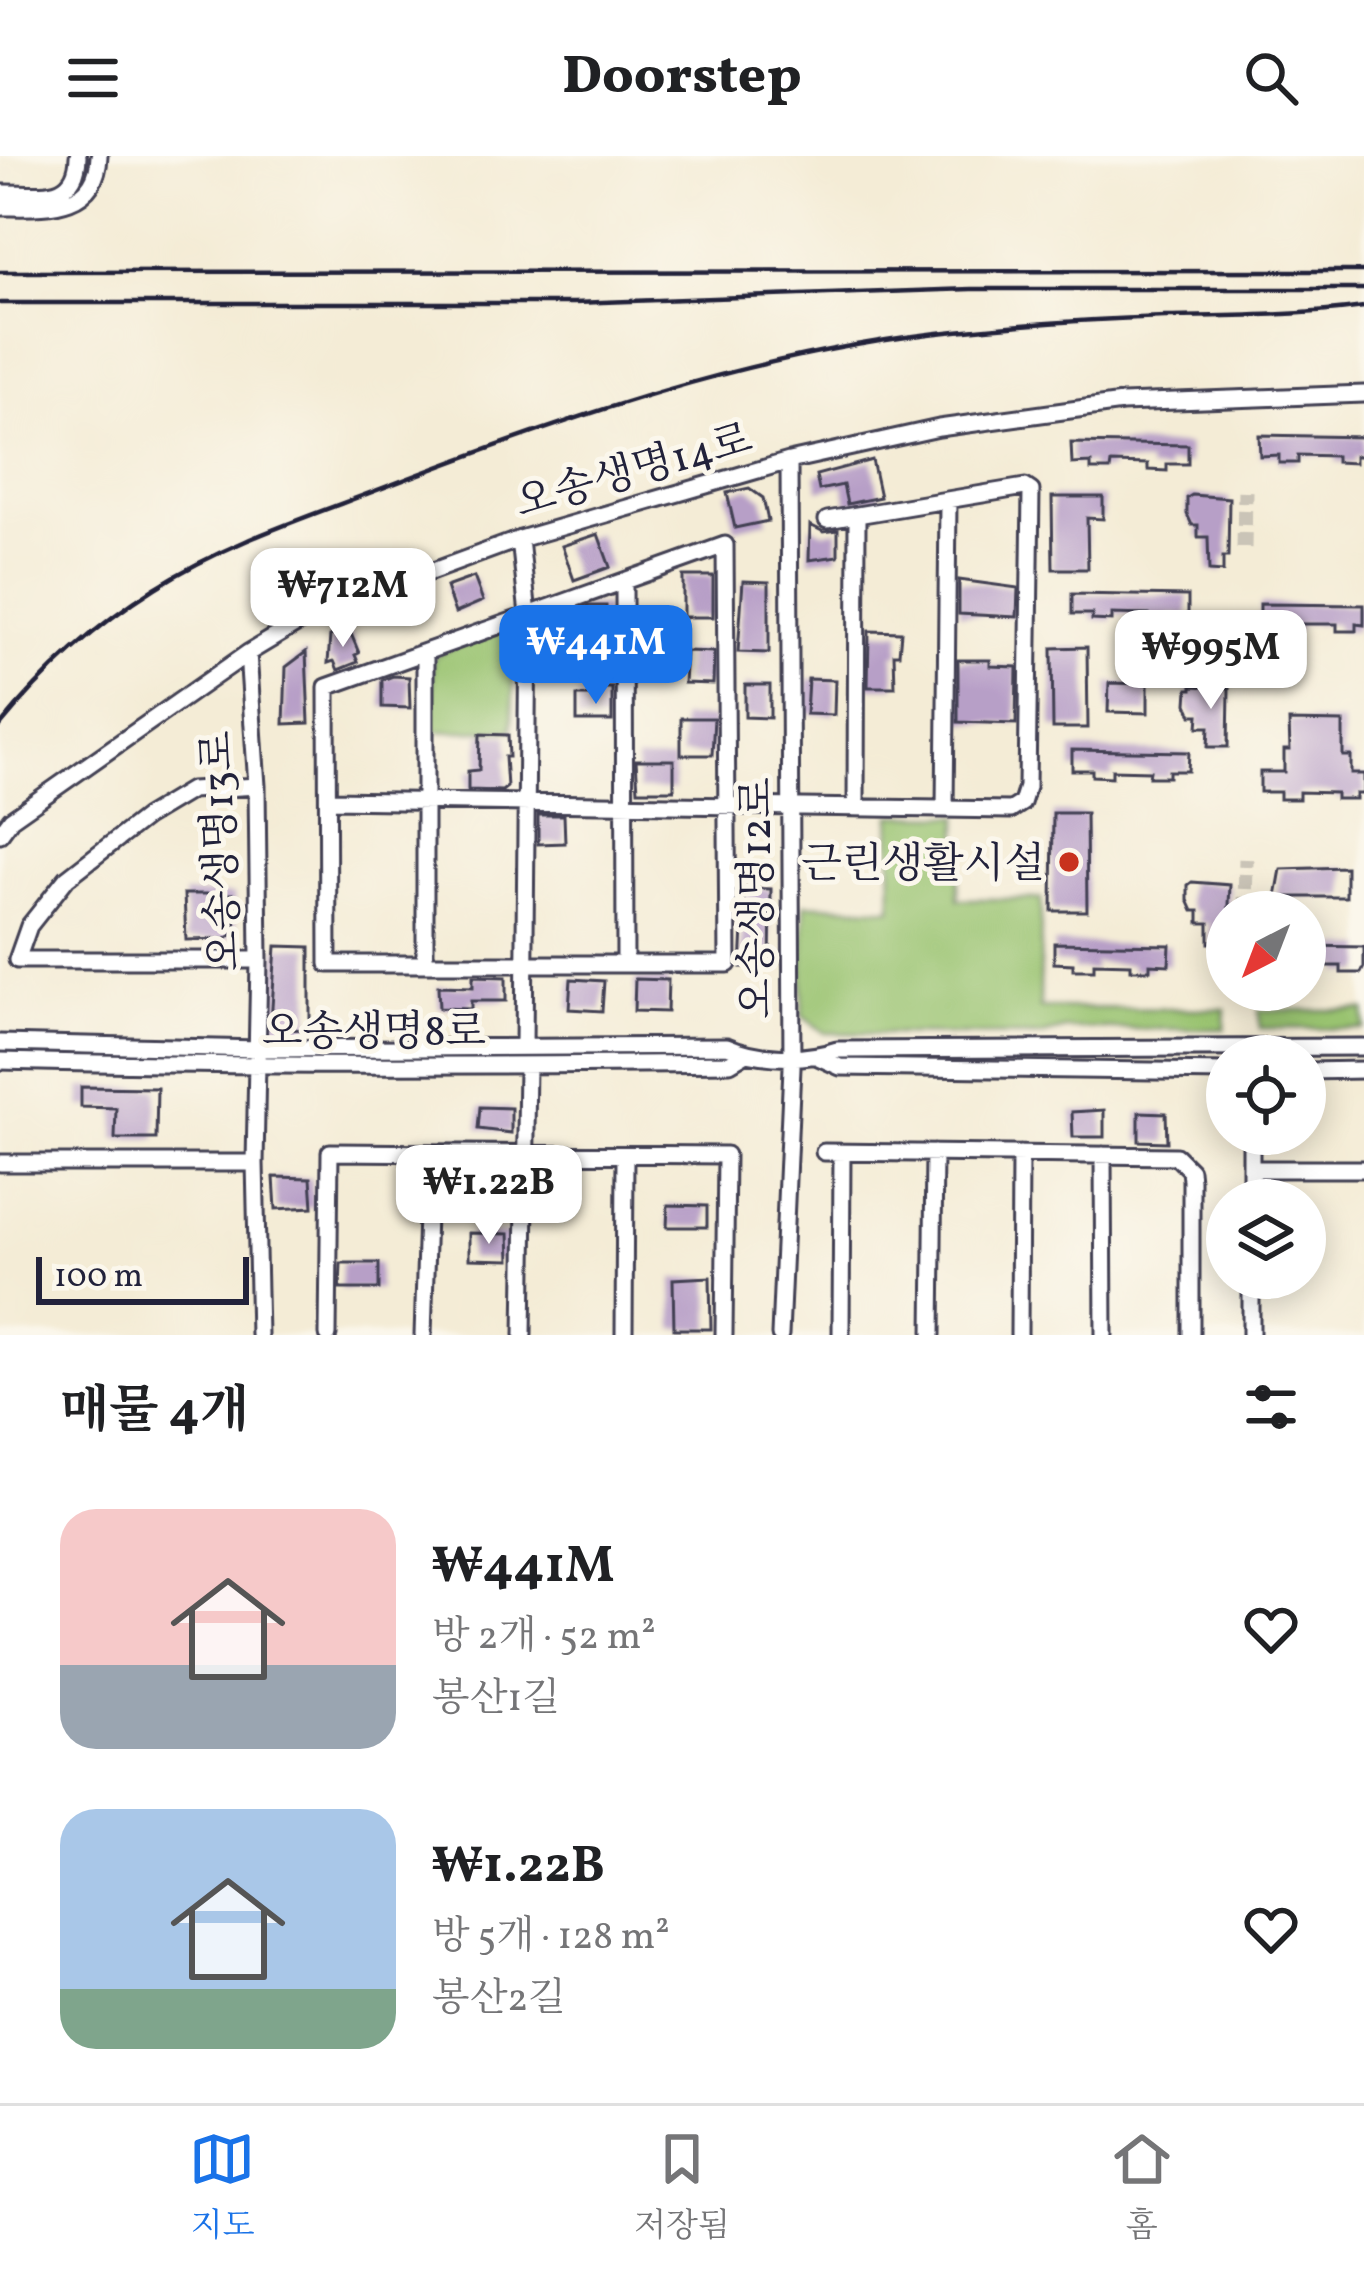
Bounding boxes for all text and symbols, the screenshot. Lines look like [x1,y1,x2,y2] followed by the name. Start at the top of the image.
[562,41,802,116] text: Doorstep
[60,45,126,111] icon: menu
[1238,45,1304,111] icon: search
[509,411,760,535] street label: 오송생명14로
[259,548,427,650] pin: ₩712M
[277,560,409,614] text: ₩712M
[512,605,680,707] pin: ₩441M
[1127,610,1295,712] pin: ₩995M
[526,617,666,671] text: ₩441M
[1142,622,1280,676] text: ₩995M
[190,730,257,972] street label: 오송생명13로
[730,777,789,1019] street label: 오송생명12로
[802,837,1045,896] place label: 근린생활시설
[1056,849,1082,875] marker: 근린생활시설
[1206,891,1326,1011] north arrow
[1206,891,1326,1299] map controls
[262,1005,486,1064] street label: 오송생명8로
[1206,1035,1326,1155] button: locate
[391,1145,587,1247] pin: ₩1.22B
[423,1157,555,1211] text: ₩1.22B
[1206,1179,1326,1299] button: layers
[36,1251,249,1304] scale bar
[54,1255,143,1301] text: 100 m
[1238,1374,1304,1440] icon: filters
[60,1377,249,1448] text: 매물 4개
[432,1532,614,1603] text: ₩441M
[156,1557,300,1701] icon: home
[1238,1596,1304,1662] icon: heart
[432,1611,656,1665] text: 방 2개 · 52 m²
[432,1673,560,1727] text: 봉산1길
[432,1832,605,1903] text: ₩1.22B
[156,1857,300,2001] icon: home
[1238,1896,1304,1962] icon: heart
[432,1911,670,1965] text: 방 5개 · 128 m²
[432,1973,566,2027] text: 봉산2길
[189,2126,255,2251] tab: 지도
[634,2126,730,2251] tab: 저장됨
[1109,2126,1175,2251] tab: 홈

